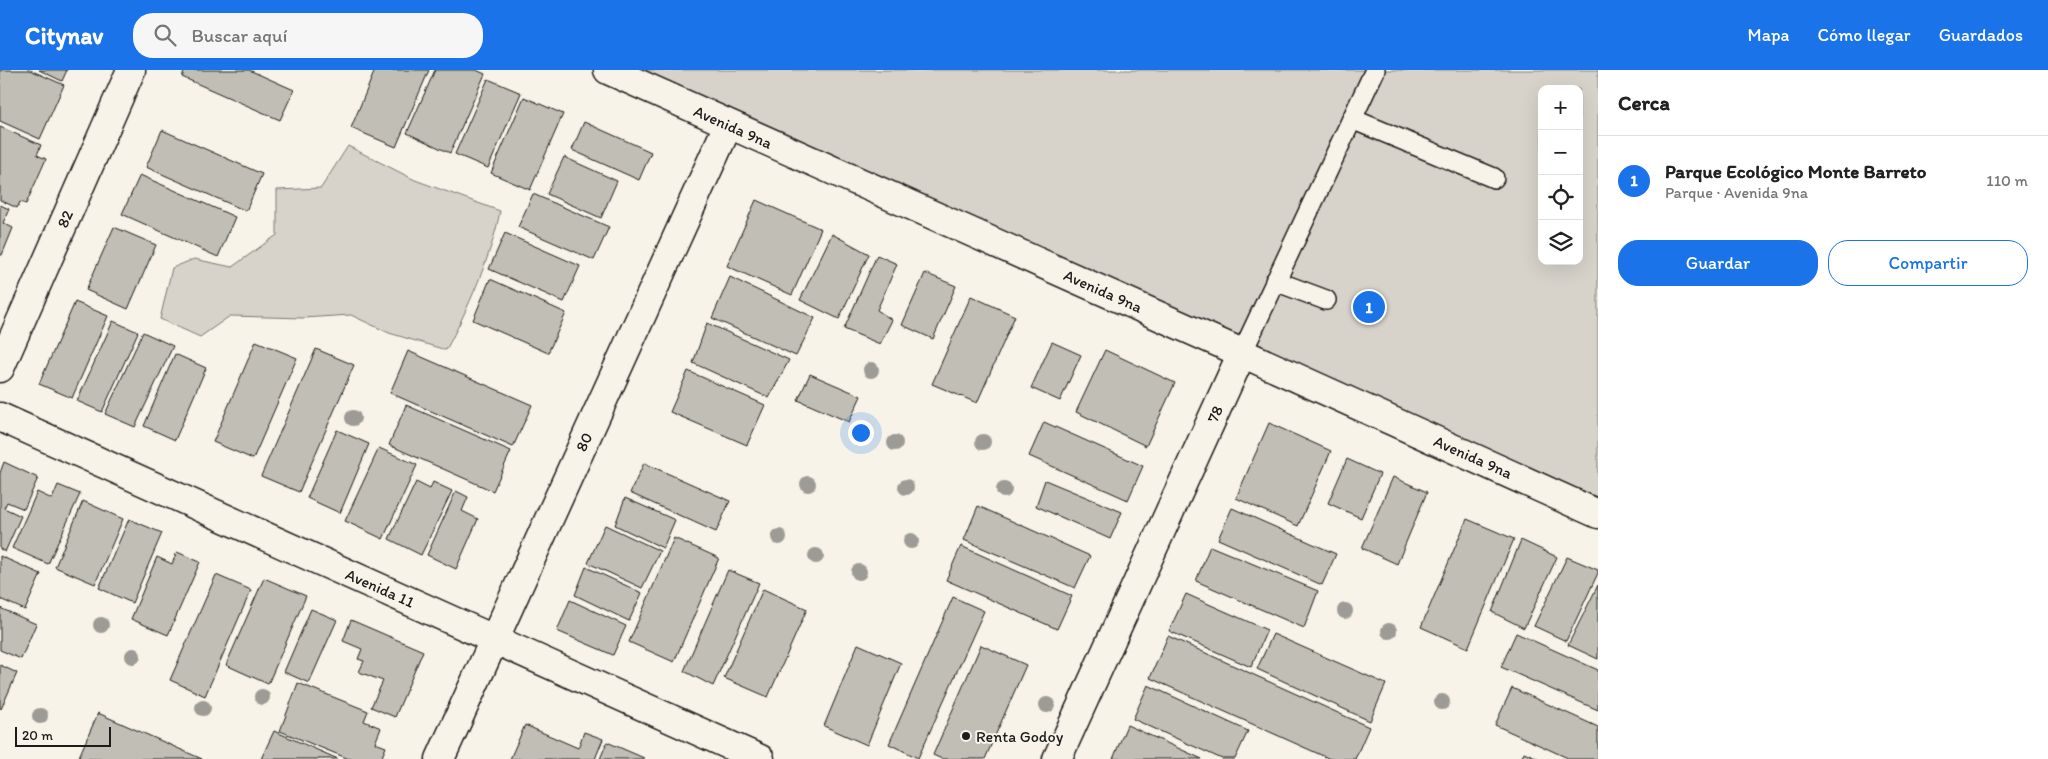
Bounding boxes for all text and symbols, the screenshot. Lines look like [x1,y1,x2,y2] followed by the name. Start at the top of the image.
[133,13,483,58] search box
[25,21,103,50] text: Citynav
[151,21,179,49] icon: search
[191,24,287,47] text: Buscar aquí
[1748,24,1789,46] text: Mapa
[1817,24,1911,46] text: Cómo llegar
[1939,24,2023,46] text: Guardados
[1538,85,1583,265] map controls
[1538,85,1583,130] button: +
[1618,90,1670,115] text: Cerca
[691,101,776,153] street label: Avenida 9na
[1538,130,1583,175] button: −
[1665,160,1926,183] text: Parque Ecológico Monte Barreto
[1630,171,1638,190] text: 1
[1986,171,2028,190] text: 110 m
[1538,175,1583,220] button: locate
[1665,183,1808,202] text: Parque · Avenida 9na
[53,207,77,231] street label: 82
[1538,220,1583,265] button: layers
[1618,240,1818,286] button: Guardar
[1828,240,2028,286] button: Compartir
[1061,265,1146,317] street label: Avenida 9na
[1353,288,1385,326] pin: 1
[1203,402,1227,426] street label: 78
[848,420,874,446] your location
[571,430,597,454] street label: 80
[1431,431,1516,483] street label: Avenida 9na
[343,564,418,612] street label: Avenida 11
[15,724,111,747] scale bar
[22,727,53,744] text: 20 m
[976,727,1064,746] place label: Renta Godoy
[960,730,972,742] marker: Renta Godoy

